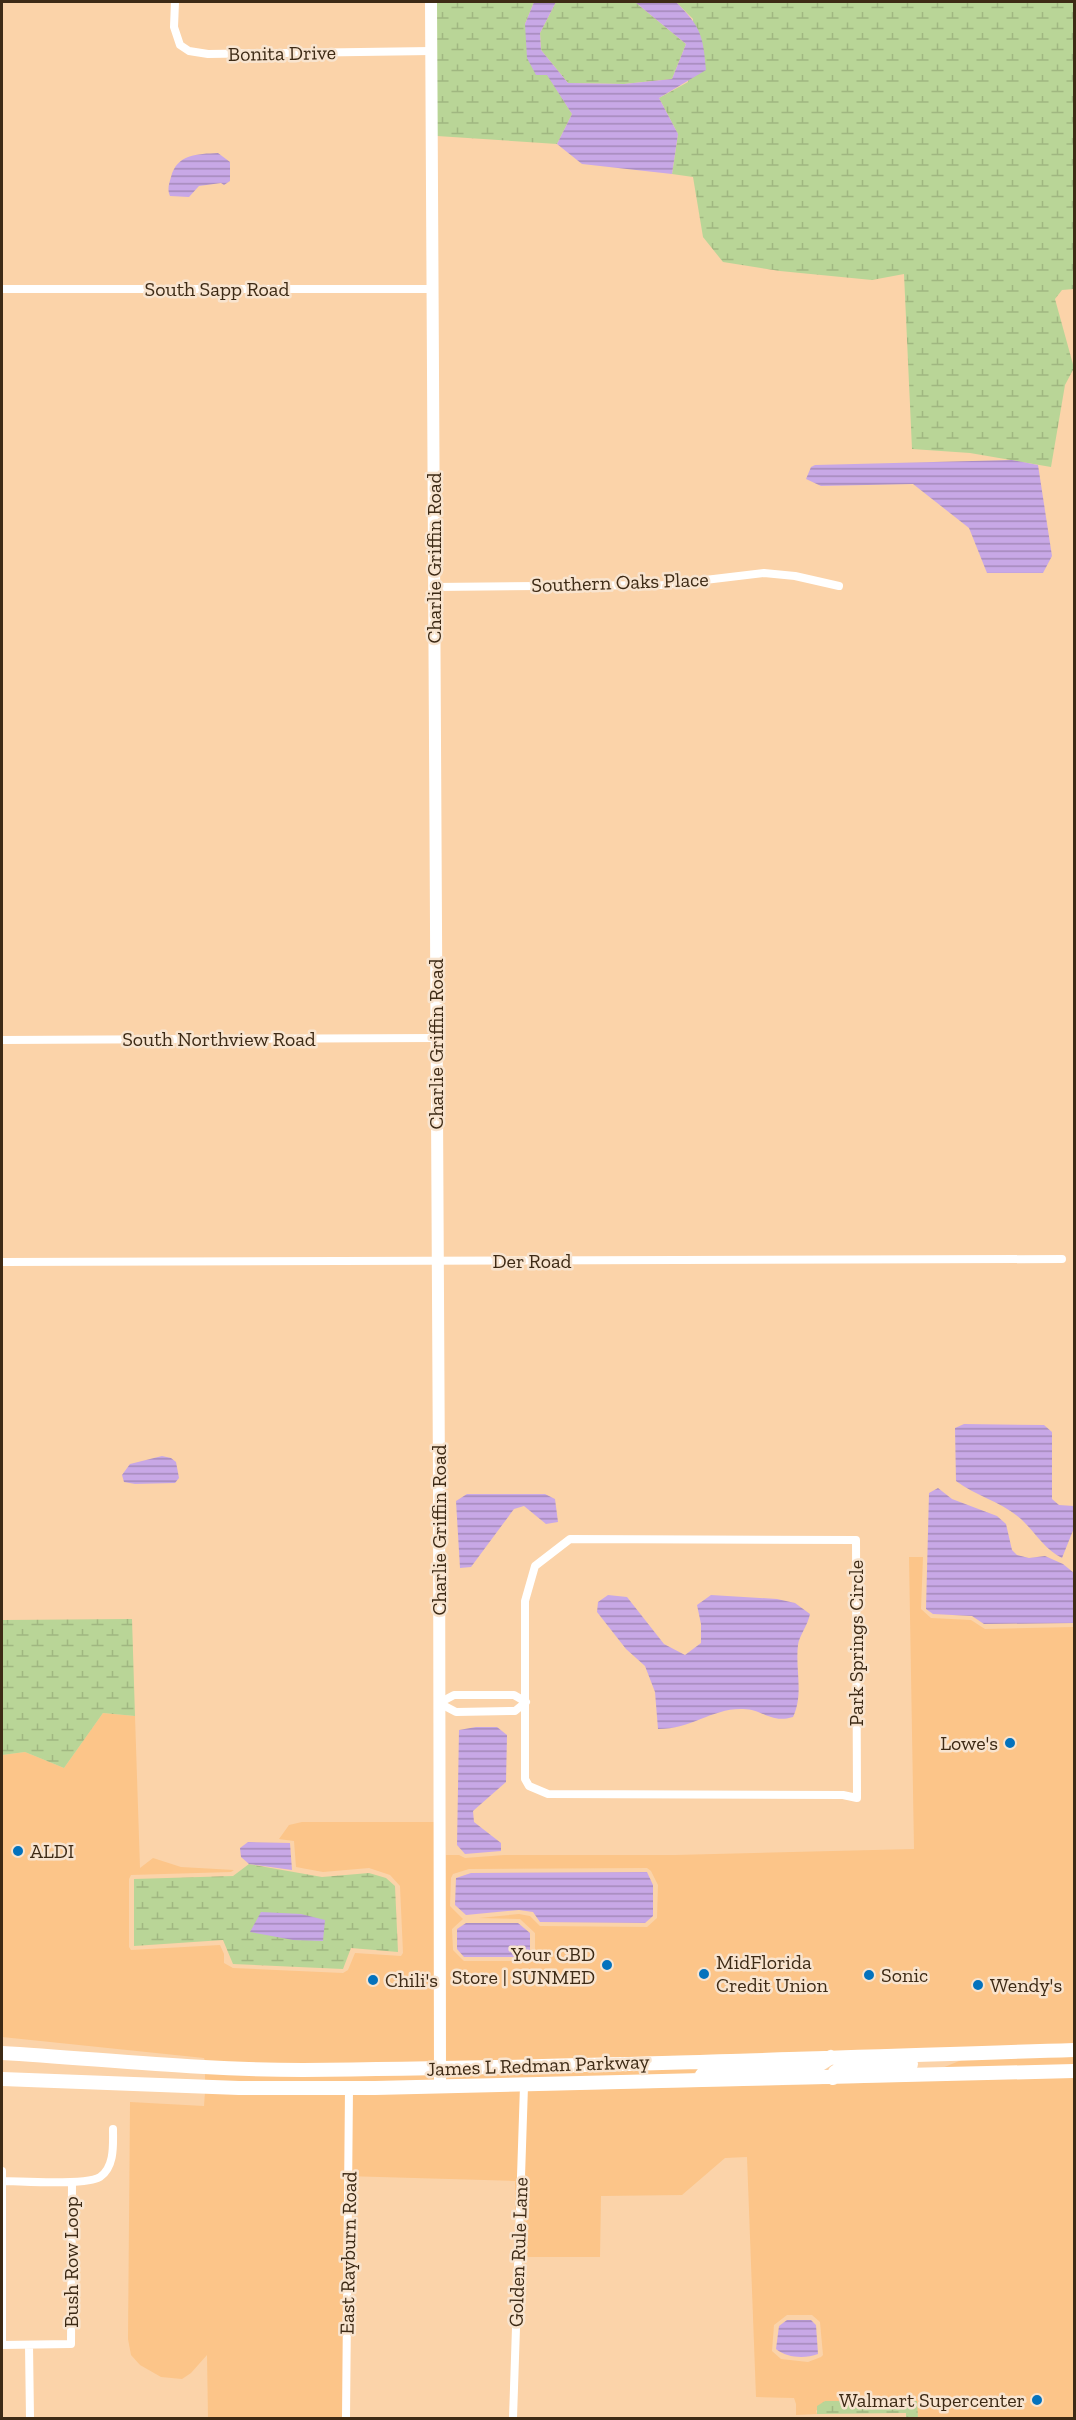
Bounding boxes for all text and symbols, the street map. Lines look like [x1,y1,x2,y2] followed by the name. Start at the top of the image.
[228,40,336,66] street label: Bonita Drive
[145,277,289,301] street label: South Sapp Road
[422,472,446,644] street label: Charlie Griffin Road
[531,567,709,597] street label: Southern Oaks Place
[424,958,448,1130] street label: Charlie Griffin Road
[122,1027,316,1051] street label: South Northview Road
[492,1249,572,1273] street label: Der Road
[427,1444,451,1616] street label: Charlie Griffin Road
[844,1560,868,1726] street label: Park Springs Circle
[940,1731,998,1755] place label: Lowe's
[1003,1736,1017,1750] marker: Lowe's
[30,1839,74,1863] place label: ALDI
[11,1844,25,1858] marker: ALDI
[452,1942,595,1989] place label: Your CBD Store | SUNMED
[716,1950,828,1997] place label: MidFlorida Credit Union
[600,1958,614,1972] marker: Your CBD Store | SUNMED
[881,1963,928,1987] place label: Sonic
[697,1967,711,1981] marker: MidFlorida Credit Union
[385,1968,438,1992] place label: Chili's
[862,1968,876,1982] marker: Sonic
[366,1973,380,1987] marker: Chili's
[990,1973,1062,1997] place label: Wendy's
[971,1978,985,1992] marker: Wendy's
[426,2049,651,2081] street label: James L Redman Parkway
[335,2171,361,2335] street label: East Rayburn Road
[503,2177,533,2327] street label: Golden Rule Lane
[59,2196,83,2328] street label: Bush Row Loop
[839,2388,1025,2412] place label: Walmart Supercenter
[1030,2393,1044,2407] marker: Walmart Supercenter

